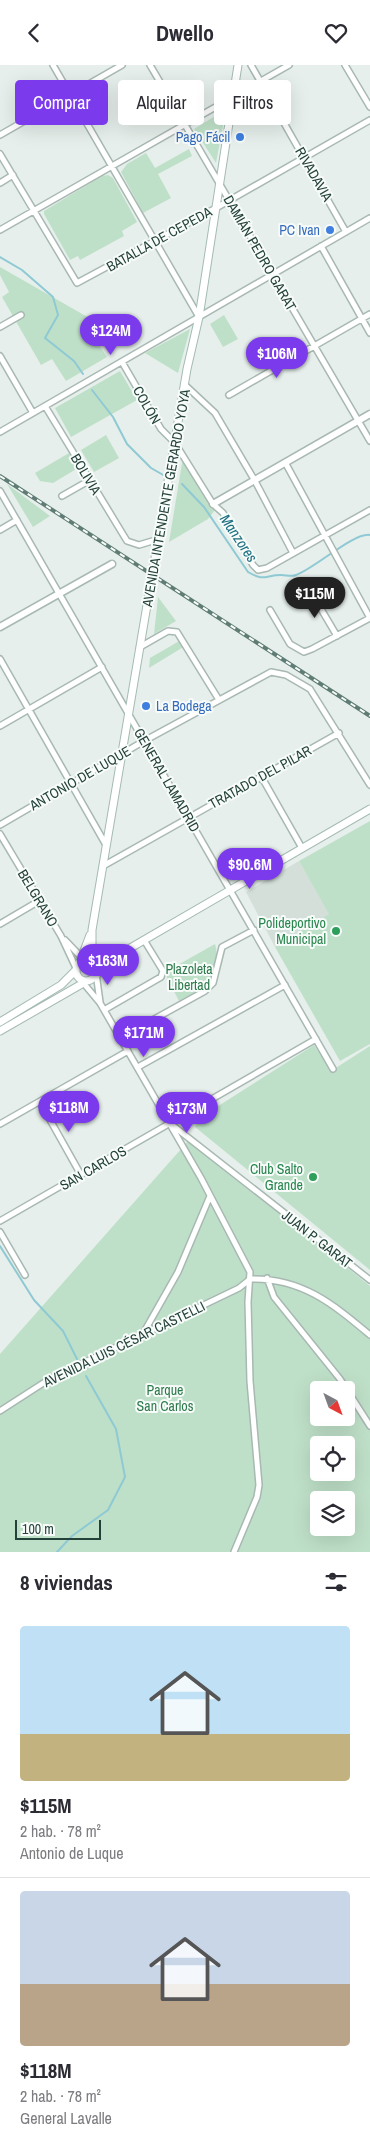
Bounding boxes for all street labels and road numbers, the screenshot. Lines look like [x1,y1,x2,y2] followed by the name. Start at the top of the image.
[291,144,337,205] street label: RIVADAVIA
[220,192,300,314] street label: DAMIÁN PEDRO GARAT
[103,202,215,275] street label: BATALLA DE CEPEDA
[129,383,165,427] street label: COLÓN
[138,387,194,609] street label: AVENIDA INTENDENTE GERARDO YOYA
[67,450,105,498] street label: BOLIVIA
[130,725,204,835] street label: GENERAL LAMADRID
[205,741,315,813] street label: TRATADO DEL PILAR
[25,742,134,815] street label: ANTONIO DE LUQUE
[14,866,62,930] street label: BELGRANO
[56,1142,130,1194] street label: SAN CARLOS
[278,1206,356,1272] street label: JUAN P. GARAT
[39,1297,208,1392] street label: AVENIDA LUIS CÉSAR CASTELLI

